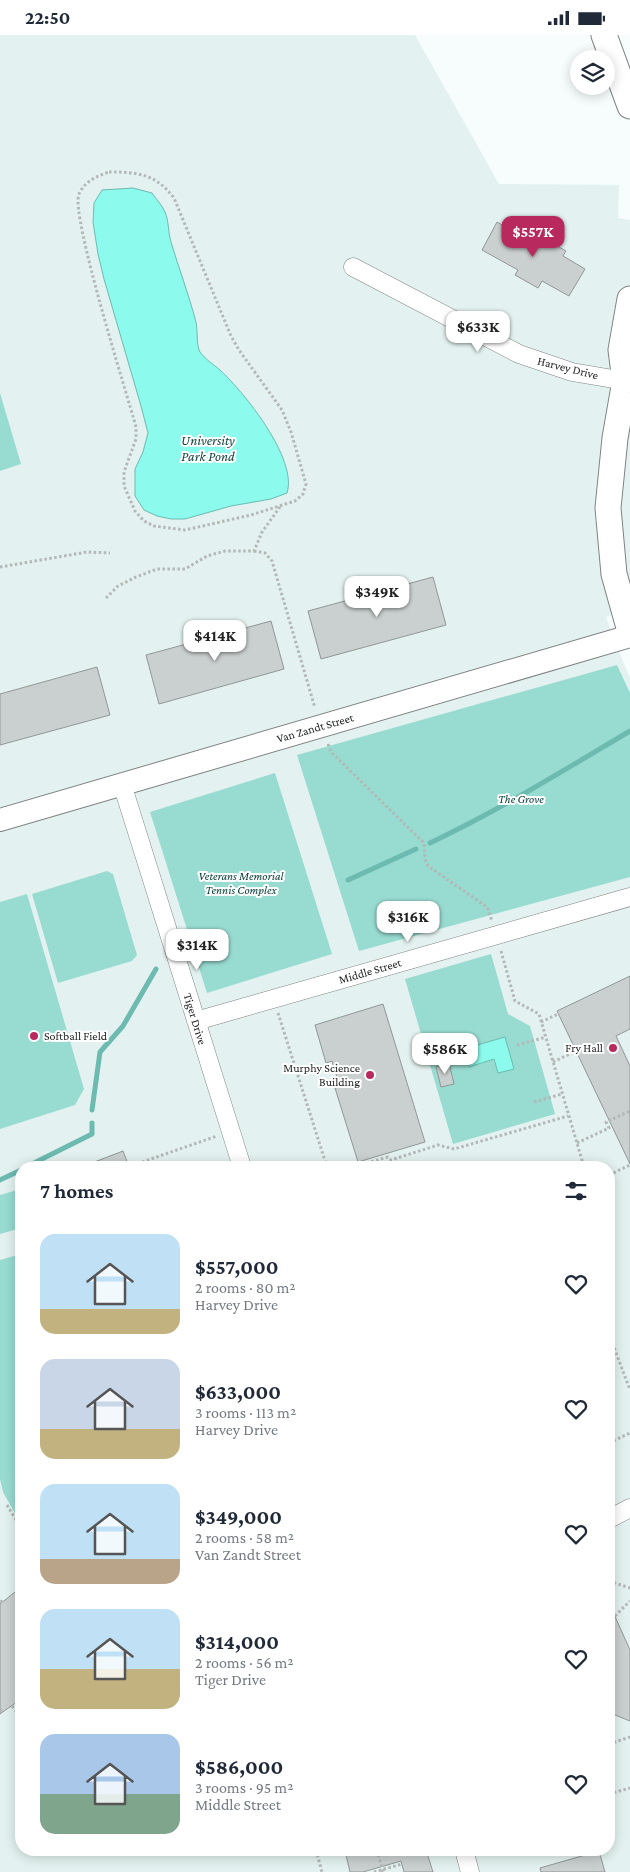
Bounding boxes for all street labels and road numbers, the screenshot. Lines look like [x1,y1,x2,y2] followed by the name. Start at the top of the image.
[536,354,600,382] street label: Harvey Drive
[275,710,356,746] street label: Van Zandt Street
[337,955,404,987] street label: Middle Street
[181,991,209,1047] street label: Tiger Drive

